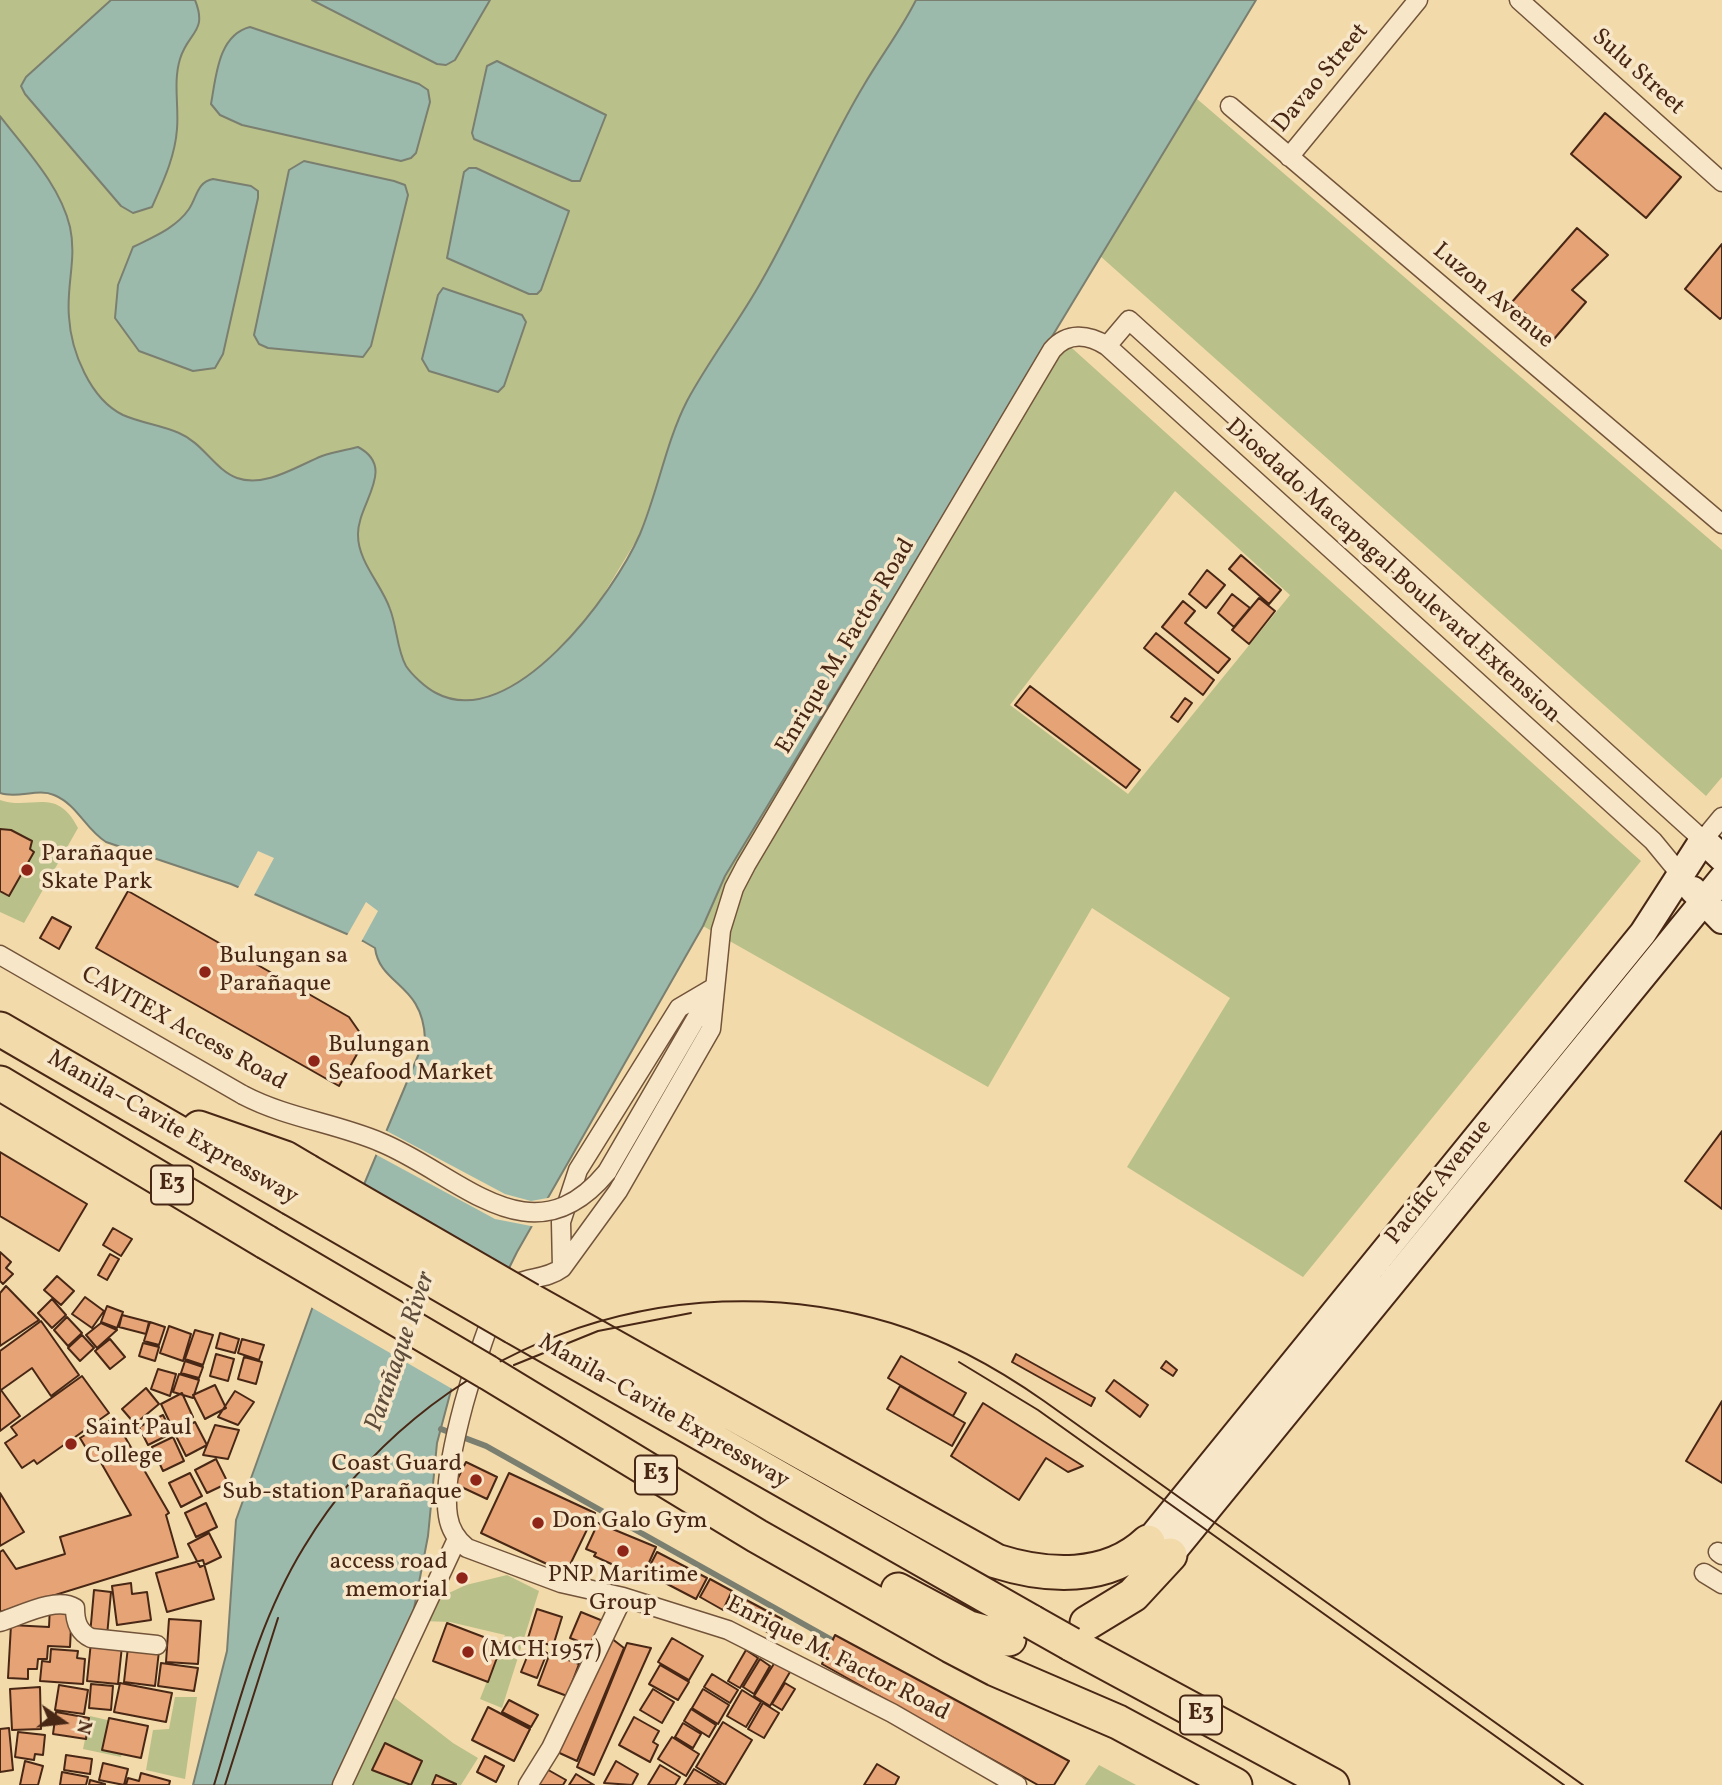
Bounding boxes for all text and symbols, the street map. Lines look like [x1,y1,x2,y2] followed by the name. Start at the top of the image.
[1268,18,1376,140] street label: Davao Street
[1585,24,1689,122] street label: Sulu Street
[1426,238,1558,356] street label: Luzon Avenue
[1218,414,1566,730] street label: Diosdado Macapagal Boulevard Extension
[771,534,923,760] street label: Enrique M. Factor Road
[41,842,153,898] place label: Parañaque Skate Park
[19,862,35,878] marker: Parañaque Skate Park
[219,944,348,1000] place label: Bulungan sa Parañaque
[75,962,291,1098] street label: CAVITEX Access Road
[197,964,213,980] marker: Bulungan sa Parañaque
[328,1033,494,1089] place label: Bulungan Seafood Market
[41,1045,303,1213] street label: Manila–Cavite Expressway
[306,1053,322,1069] marker: Bulungan Seafood Market
[1381,1115,1499,1251] street label: Pacific Avenue
[151,1166,193,1204] road number: E3
[360,1268,444,1436] water label: Parañaque River
[532,1329,794,1497] street label: Manila–Cavite Expressway
[85,1416,192,1472] place label: Saint Paul College
[63,1436,79,1452] marker: Saint Paul College
[222,1452,462,1508] place label: Coast Guard Sub-station Parañaque
[635,1456,677,1494] road number: E3
[468,1472,484,1488] marker: Coast Guard Sub-station Parañaque
[552,1509,707,1537] place label: Don Galo Gym
[530,1515,546,1531] marker: Don Galo Gym
[615,1543,631,1559] marker: PNP Maritime Group
[330,1550,448,1606] place label: access road memorial
[548,1563,698,1619] place label: PNP Maritime Group
[454,1570,470,1586] marker: access road memorial
[721,1591,953,1729] street label: Enrique M. Factor Road
[482,1638,602,1666] place label: (MCH 1957)
[460,1644,476,1660] marker: (MCH 1957)
[28,1687,98,1757] north arrow
[1180,1696,1222,1734] road number: E3
[69,1717,98,1737] text: N

